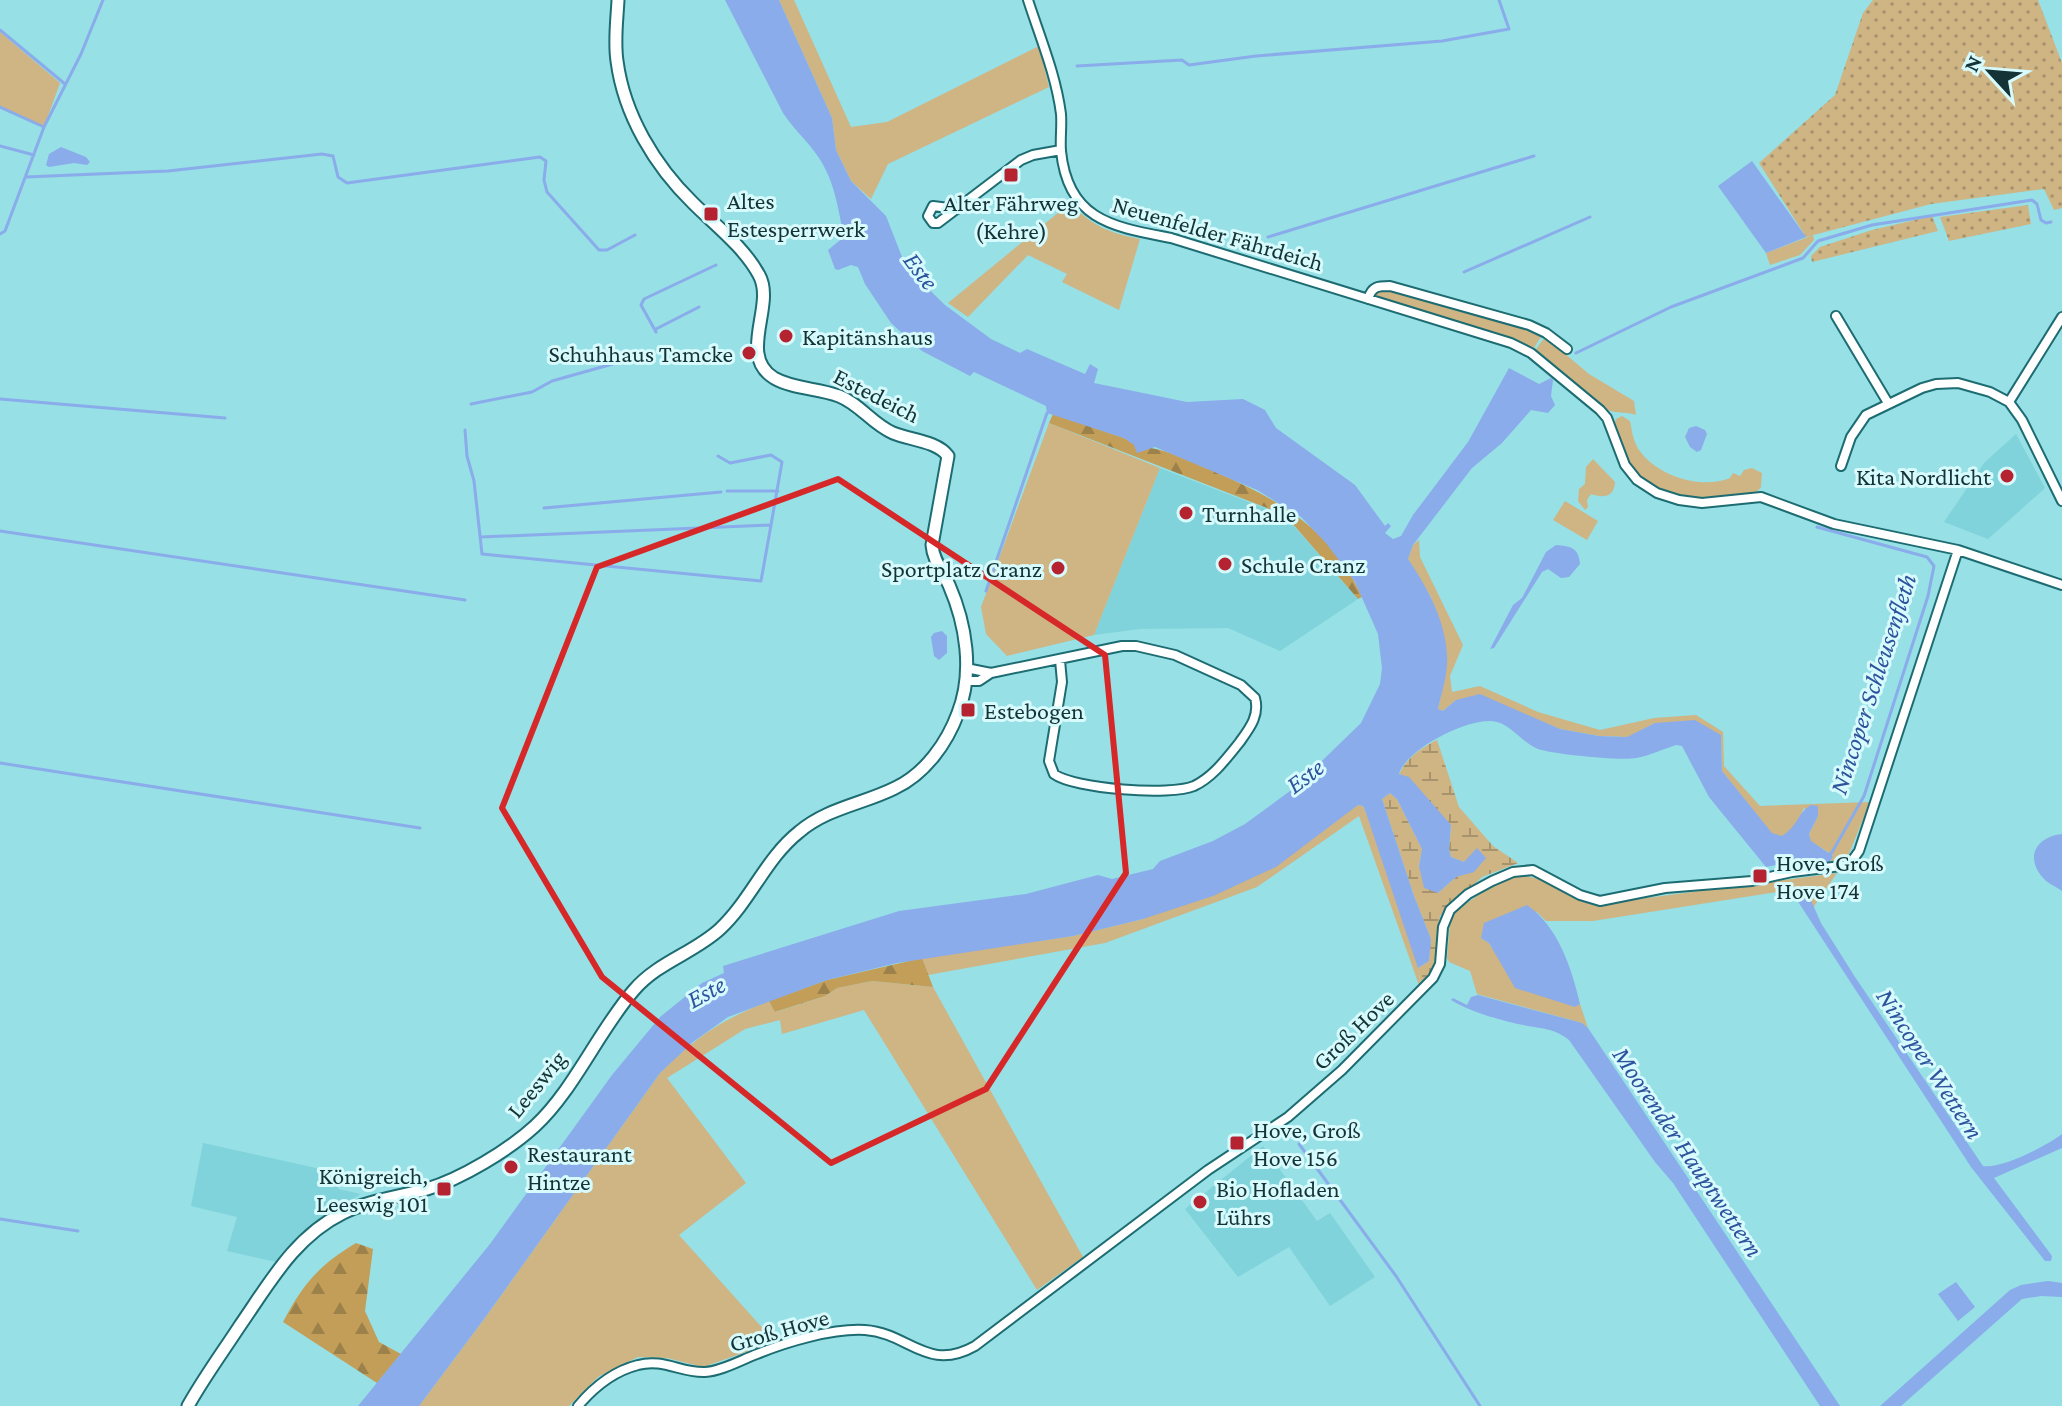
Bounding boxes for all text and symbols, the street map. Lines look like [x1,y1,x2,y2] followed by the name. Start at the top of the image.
[1950,32,2030,112] north arrow
[1958,51,1987,76] text: N
[1002,166,1020,184] marker: Alter Fährweg (Kehre)
[727,187,866,242] place label: Altes Estesperrwerk
[944,189,1079,245] place label: Alter Fährweg (Kehre)
[1110,190,1327,276] street label: Neuenfelder Fährdeich
[702,205,720,223] marker: Altes Estesperrwerk
[898,246,945,296] water label: Este
[802,323,933,350] place label: Kapitänshaus
[777,327,795,345] marker: Kapitänshaus
[548,340,733,367] place label: Schuhhaus Tamcke
[740,344,758,362] marker: Schuhhaus Tamcke
[829,362,925,428] street label: Estedeich
[1856,463,1992,490] place label: Kita Nordlicht
[1998,467,2016,485] marker: Kita Nordlicht
[1202,500,1296,527] place label: Turnhalle
[1177,504,1195,522] marker: Turnhalle
[1241,551,1365,578] place label: Schule Cranz
[881,555,1042,582] place label: Sportplatz Cranz
[1216,555,1234,573] marker: Schule Cranz
[1049,559,1067,577] marker: Sportplatz Cranz
[1824,570,1922,798] water label: Nincoper Schleusenfleth
[984,697,1084,724] place label: Estebogen
[959,701,977,719] marker: Estebogen
[1280,752,1330,799] water label: Este
[1776,849,1883,904] place label: Hove, Groß Hove 174
[1751,867,1769,885] marker: Hove, Groß Hove 174
[682,970,730,1014] water label: Este
[1871,983,1989,1145] water label: Nincoper Wettern
[1307,985,1399,1075] street label: Groß Hove
[1606,1040,1769,1263] water label: Moorender Hauptwettern
[501,1045,571,1123] street label: Leeswig
[1253,1116,1360,1171] place label: Hove, Groß Hove 156
[1228,1134,1246,1152] marker: Hove, Groß Hove 156
[527,1140,633,1195] place label: Restaurant Hintze
[502,1158,520,1176] marker: Restaurant Hintze
[316,1162,428,1217] place label: Königreich, Leeswig 101
[1216,1175,1340,1230] place label: Bio Hofladen Lührs
[435,1180,453,1198] marker: Königreich, Leeswig 101
[1191,1193,1209,1211] marker: Bio Hofladen Lührs
[726,1303,832,1357] street label: Groß Hove

